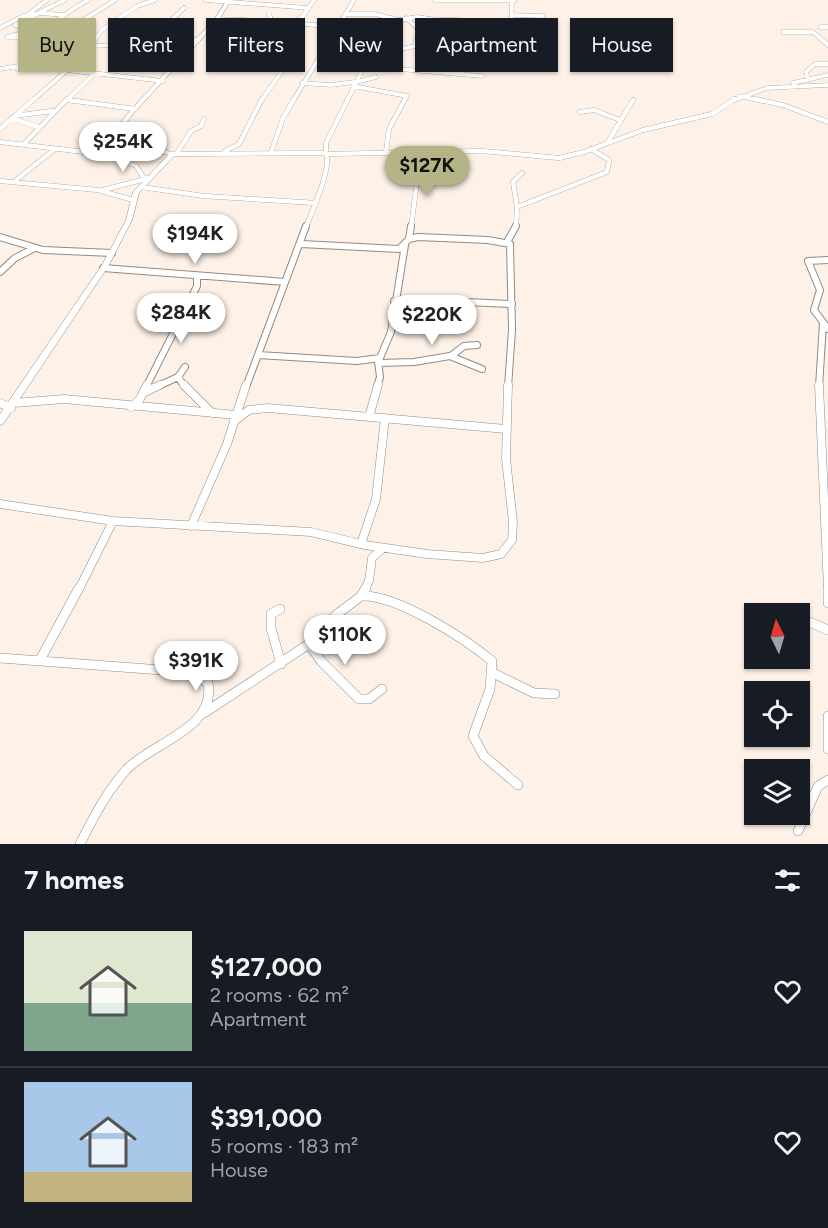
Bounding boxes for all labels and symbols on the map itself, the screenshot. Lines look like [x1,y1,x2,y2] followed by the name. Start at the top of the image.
[81,122,165,173] pin: $254K
[385,146,469,197] pin: $127K
[153,214,237,265] pin: $194K
[139,293,223,344] pin: $284K
[390,295,474,346] pin: $220K
[744,603,810,669] north arrow
[303,615,387,666] pin: $110K
[154,641,238,692] pin: $391K

